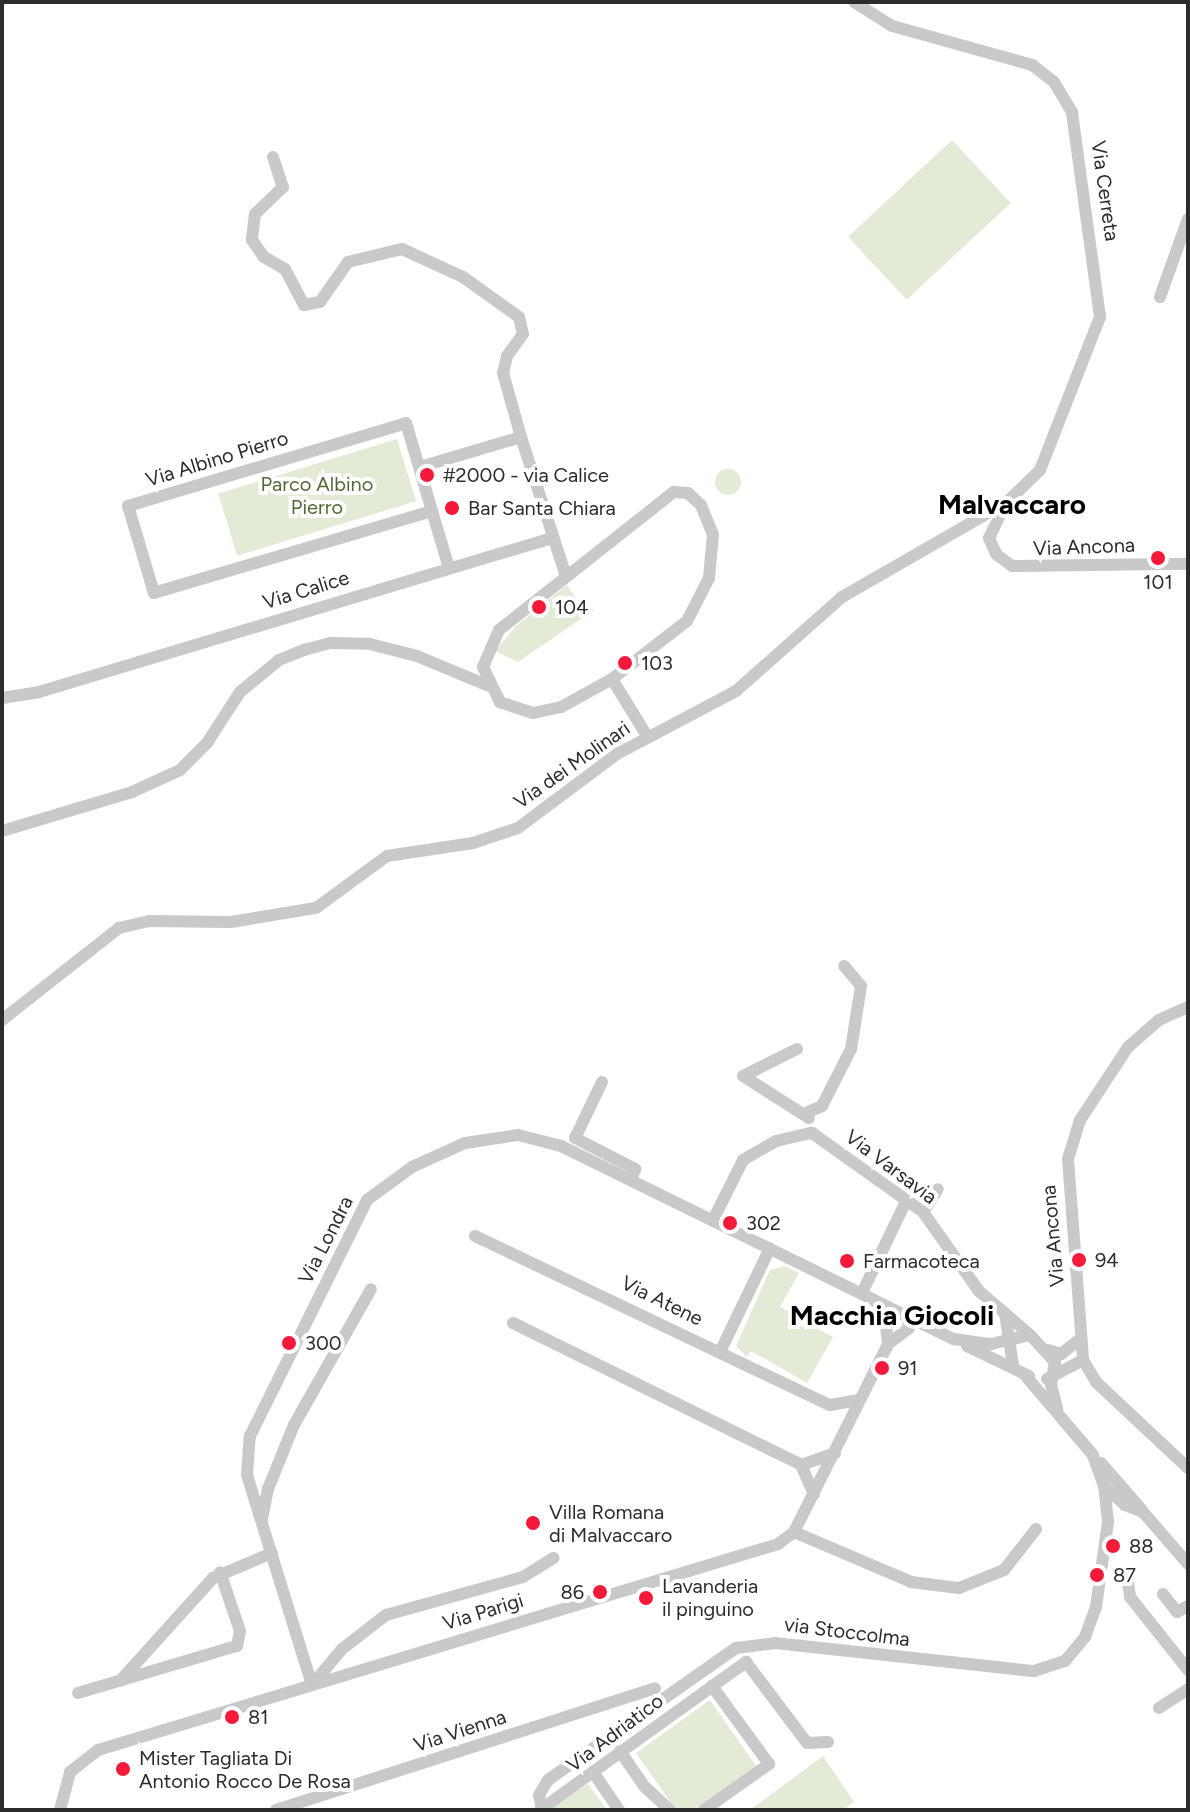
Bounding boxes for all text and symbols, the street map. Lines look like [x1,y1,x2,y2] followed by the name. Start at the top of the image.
[1086,139,1124,243] street label: Via Cerreta
[143,426,291,492] street label: Via Albino Pierro
[443,463,609,487] place label: #2000 - via Calice
[418,466,436,484] marker: #2000 - via Calice
[261,473,373,520] park label: Parco Albino Pierro
[938,487,1086,521] district label: Malvaccaro
[468,496,616,520] place label: Bar Santa Chiara
[443,499,461,517] marker: Bar Santa Chiara
[1033,533,1135,561] street label: Via Ancona
[1149,549,1167,567] marker: 101
[260,566,352,614] street label: Via Calice
[1143,570,1173,594] place label: 101
[555,595,588,619] place label: 104
[530,598,548,616] marker: 104
[641,651,673,675] place label: 103
[616,654,634,672] marker: 103
[509,716,635,814] street label: Via dei Molinari
[841,1125,941,1209] street label: Via Varsavia
[1037,1184,1069,1288] street label: Via Ancona
[294,1192,358,1288] street label: Via Londra
[746,1211,781,1235] place label: 302
[721,1214,739,1232] marker: 302
[1095,1248,1119,1272] place label: 94
[863,1249,980,1273] place label: Farmacoteca
[1070,1251,1088,1269] marker: 94
[838,1252,856,1270] marker: Farmacoteca
[617,1271,707,1331] street label: Via Atene
[790,1298,994,1332] district label: Macchia Giocoli
[305,1331,342,1355] place label: 300
[280,1334,298,1352] marker: 300
[898,1356,918,1380] place label: 91
[873,1359,891,1377] marker: 91
[549,1500,672,1547] place label: Villa Romana di Malvaccaro
[524,1514,542,1532] marker: Villa Romana di Malvaccaro
[1129,1534,1154,1558] place label: 88
[1104,1537,1122,1555] marker: 88
[1113,1563,1136,1587] place label: 87
[1088,1566,1106,1584] marker: 87
[662,1574,758,1621] place label: Lavanderia il pinguino
[560,1580,584,1604] place label: 86
[591,1583,609,1601] marker: 86
[440,1588,526,1636] street label: Via Parigi
[637,1589,655,1607] marker: Lavanderia il pinguino
[783,1612,911,1652] street label: via Stoccolma
[562,1689,668,1777] street label: Via Adriatico
[248,1705,269,1729] place label: 81
[411,1705,509,1757] street label: Via Vienna
[223,1708,241,1726] marker: 81
[139,1746,351,1793] place label: Mister Tagliata Di Antonio Rocco De Rosa
[114,1760,132,1778] marker: Mister Tagliata Di Antonio Rocco De Rosa

